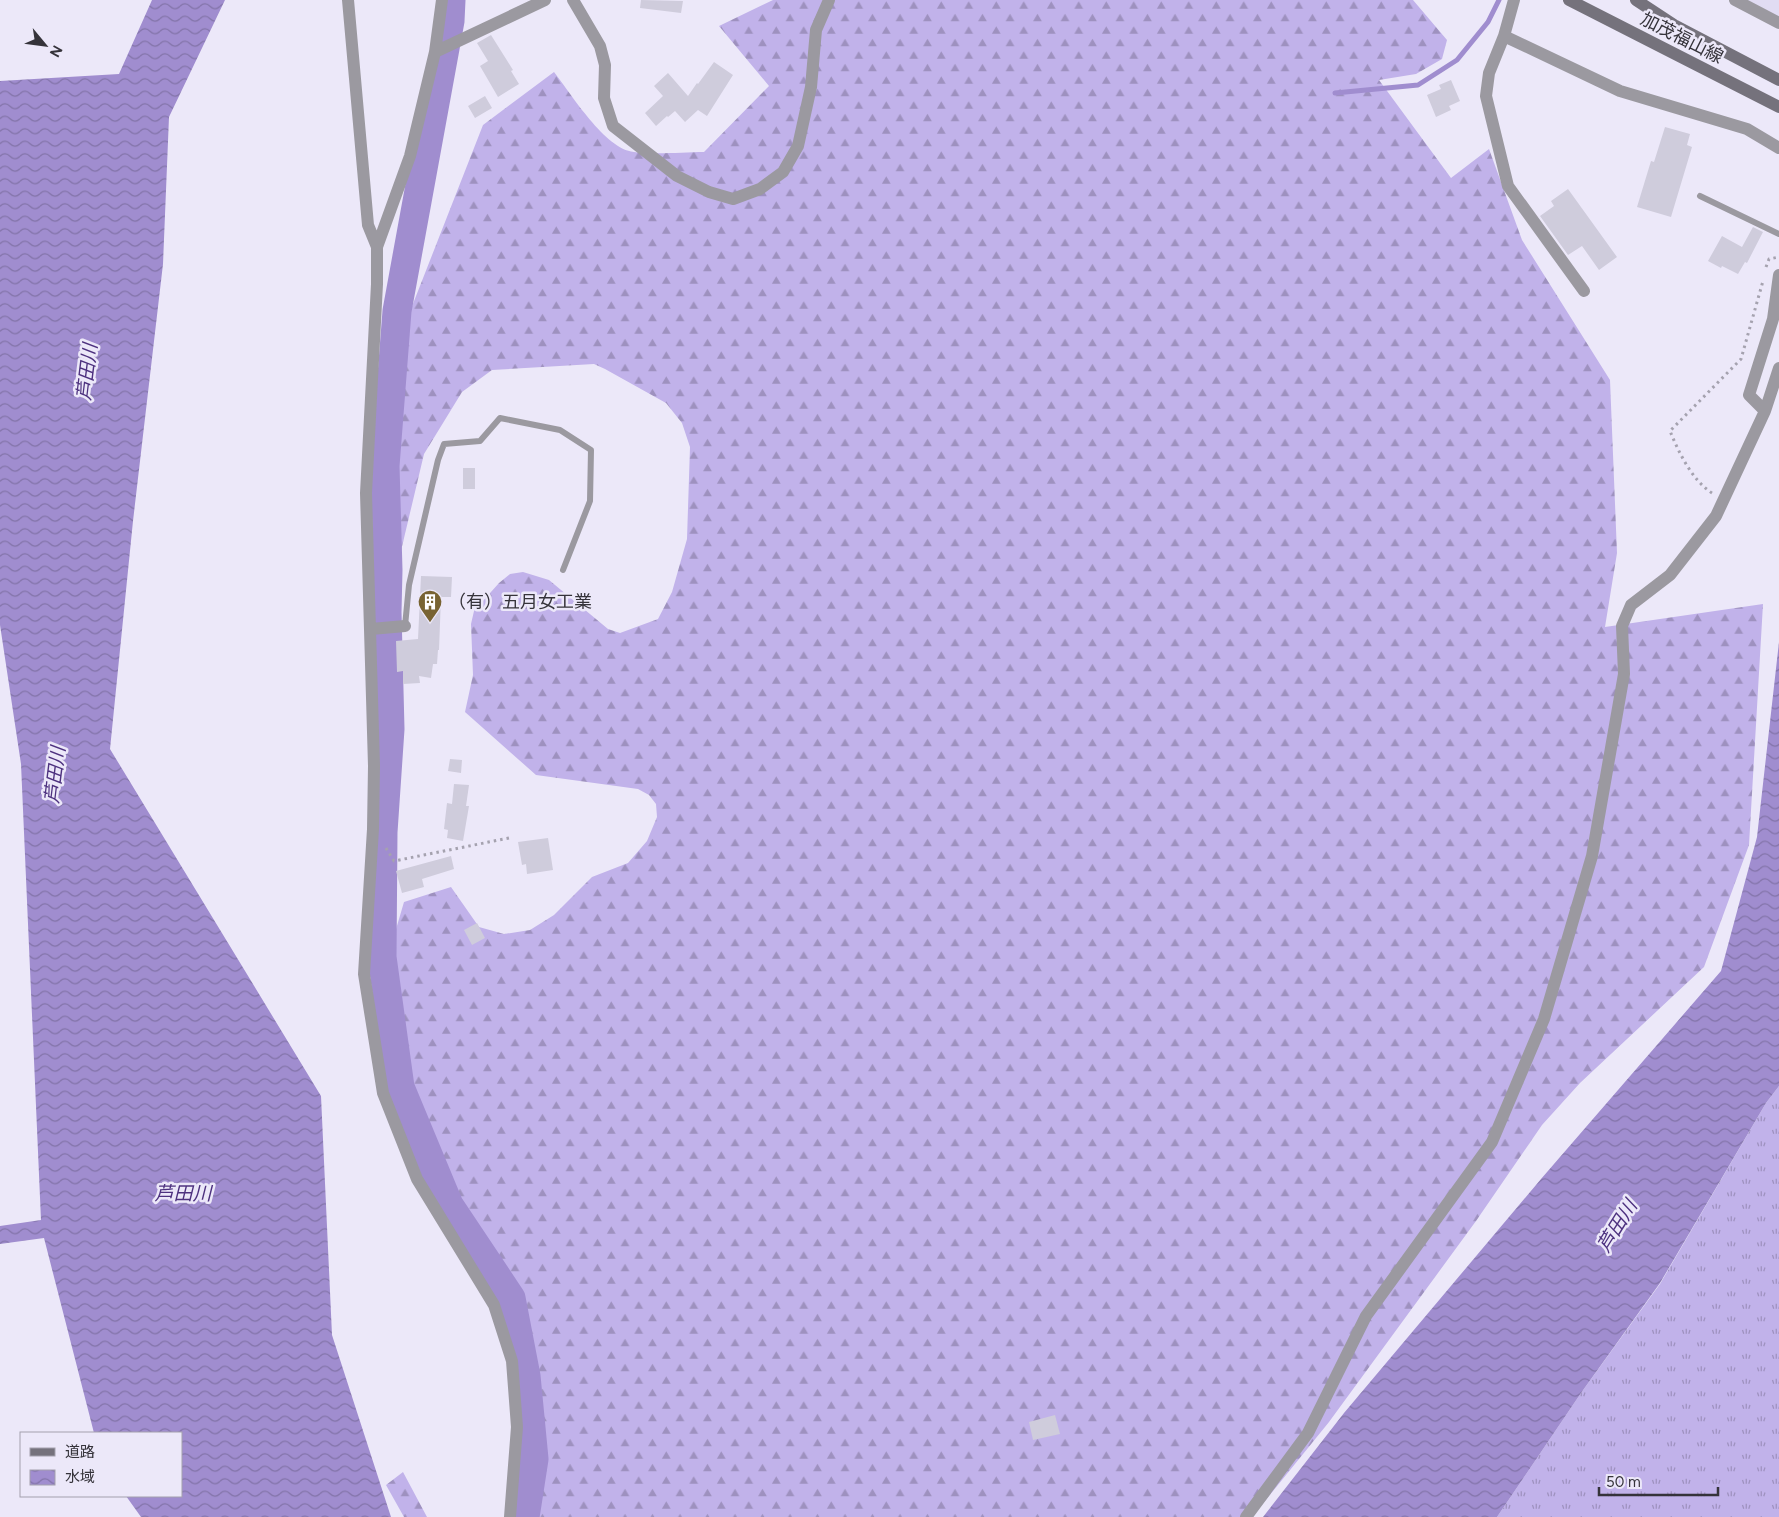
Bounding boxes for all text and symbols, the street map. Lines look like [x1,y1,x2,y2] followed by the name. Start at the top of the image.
[1637,8,1727,68] street label: 加茂福山線
[20,20,70,70] north arrow
[46,42,66,60] text: N
[72,340,102,402] water label: 芦田川
[417,589,443,623] building icon: （有）五月女工業
[448,591,592,613] place label: （有）五月女工業
[40,743,70,805] water label: 芦田川
[154,1182,213,1205] water label: 芦田川
[1592,1194,1643,1256] water label: 芦田川
[20,1432,182,1497] legend
[65,1443,95,1461] text: 道路
[1599,1464,1718,1496] scale bar
[65,1468,95,1486] text: 水域
[1606,1473,1641,1491] text: 50 m

